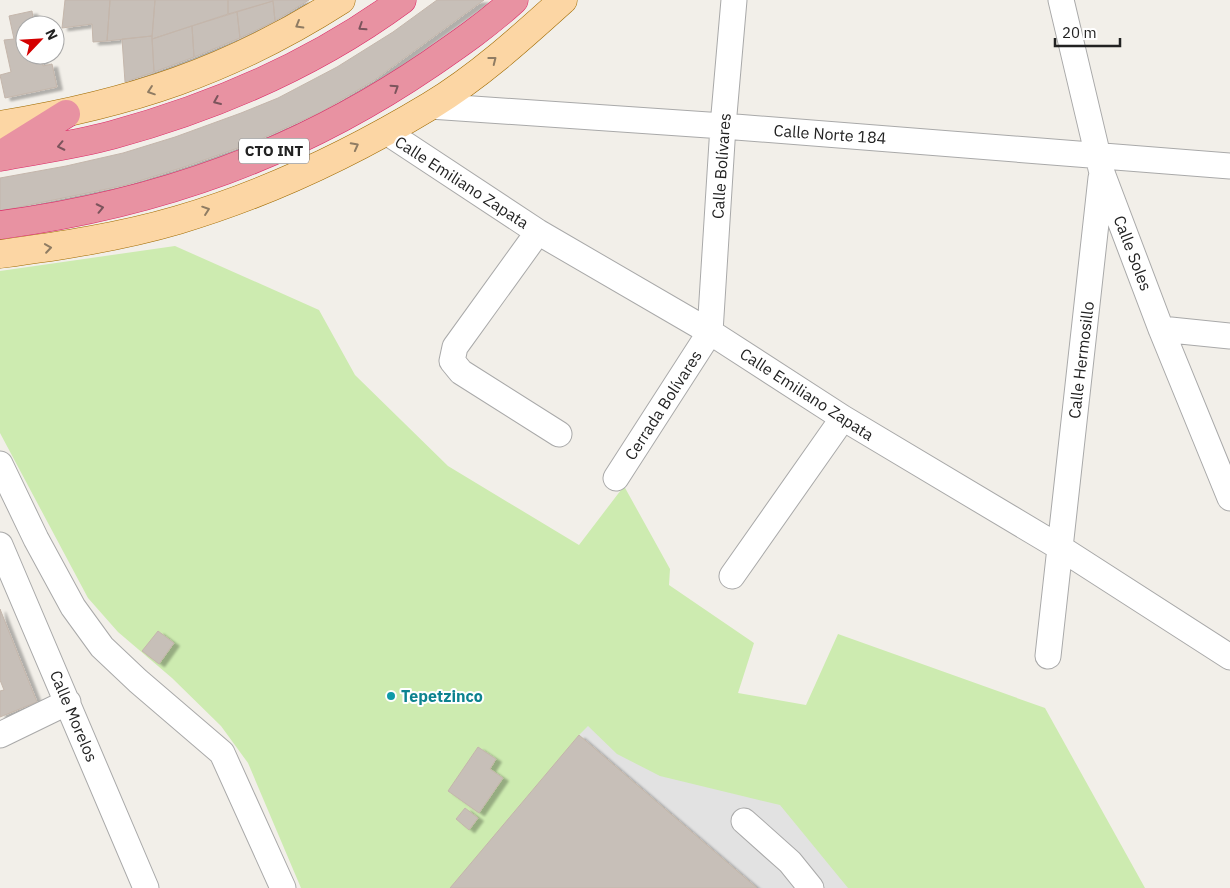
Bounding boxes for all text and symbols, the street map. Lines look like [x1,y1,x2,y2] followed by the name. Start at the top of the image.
[15,15,65,65] north arrow
[1055,15,1120,47] scale bar
[295,19,304,29] one-way arrow
[358,21,367,30] one-way arrow
[1062,23,1097,42] text: 20 m
[41,26,62,43] text: N
[487,58,496,66] one-way arrow
[389,84,398,94] one-way arrow
[147,85,156,95] one-way arrow
[213,95,222,106] one-way arrow
[707,112,735,220] street label: Calle Bolívares
[773,120,887,148] street label: Calle Norte 184
[391,131,533,233] street label: Calle Emiliano Zapata
[239,138,309,164] road number: CTO INT
[57,140,66,150] one-way arrow
[350,143,359,153] one-way arrow
[95,203,104,214] one-way arrow
[201,206,210,216] one-way arrow
[1110,213,1156,293] street label: Calle Soles
[44,243,53,253] one-way arrow
[1064,300,1098,420] street label: Calle Hermosillo
[736,343,878,445] street label: Calle Emiliano Zapata
[620,346,706,464] street label: Cerrada Bolívares
[46,667,102,765] street label: Calle Morelos
[401,686,483,706] place label: Tepetzinco
[385,690,397,702] marker: Tepetzinco

